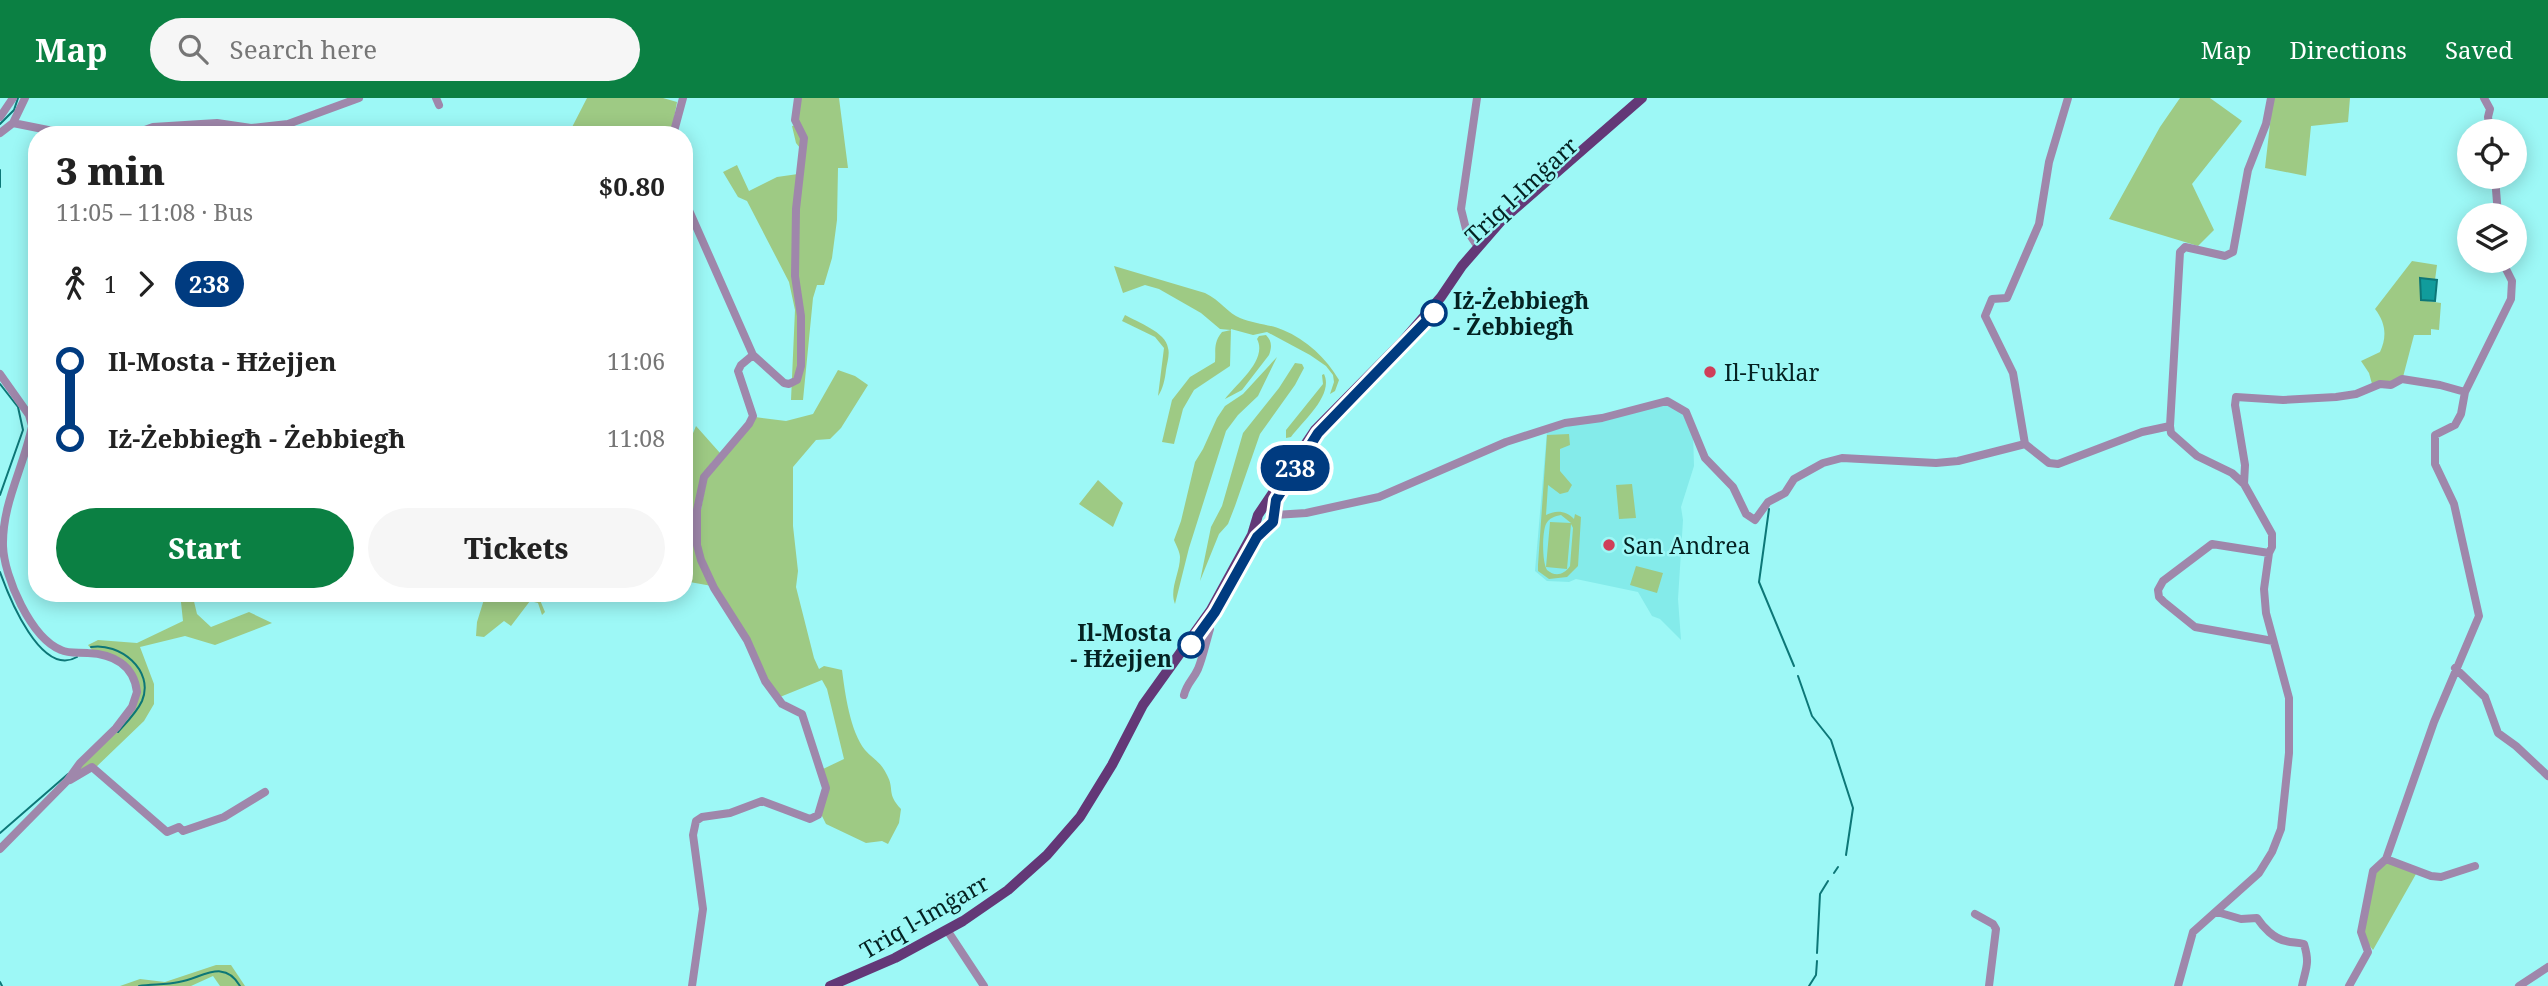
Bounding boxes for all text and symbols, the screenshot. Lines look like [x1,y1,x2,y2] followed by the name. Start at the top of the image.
[150,18,640,81] search box
[35,27,108,72] text: Map
[174,30,212,68] icon: search
[230,31,377,67] text: Search here
[2201,33,2252,66] text: Map
[2290,33,2407,66] text: Directions
[2445,33,2513,66] text: Saved
[2457,119,2527,273] map controls
[2457,119,2527,189] button: locate
[1457,129,1585,251] street label: Triq l-Imġarr
[56,144,165,196] text: 3 min
[599,168,665,204] text: $0.80
[56,196,253,228] text: 11:05 – 11:08 · Bus
[2457,203,2527,273] button: layers
[56,265,94,303] icon: walk
[127,265,165,303] icon: forward
[189,267,230,300] text: 238
[104,268,117,300] text: 1
[1453,284,1589,342] place label: Iż-Żebbiegħ - Żebbiegħ
[1421,300,1447,326] marker: Iż-Żebbiegħ - Żebbiegħ
[108,343,337,379] text: Il-Mosta - Ħżejjen
[607,345,665,377] text: 11:06
[1724,356,1819,388] place label: Il-Fuklar
[1702,364,1718,380] marker: Il-Fuklar
[108,420,406,456] text: Iż-Żebbiegħ - Żebbiegħ
[607,422,665,454] text: 11:08
[1255,445,1335,491] line badge: 238
[1275,451,1315,484] text: 238
[56,508,354,588] button: Start
[368,508,665,588] button: Tickets
[1623,529,1751,561] place label: San Andrea
[1601,537,1617,553] marker: San Andrea
[1070,616,1172,674] place label: Il-Mosta - Ħżejjen
[1178,632,1204,658] marker: Il-Mosta - Ħżejjen
[854,866,994,966] street label: Triq l-Imġarr

